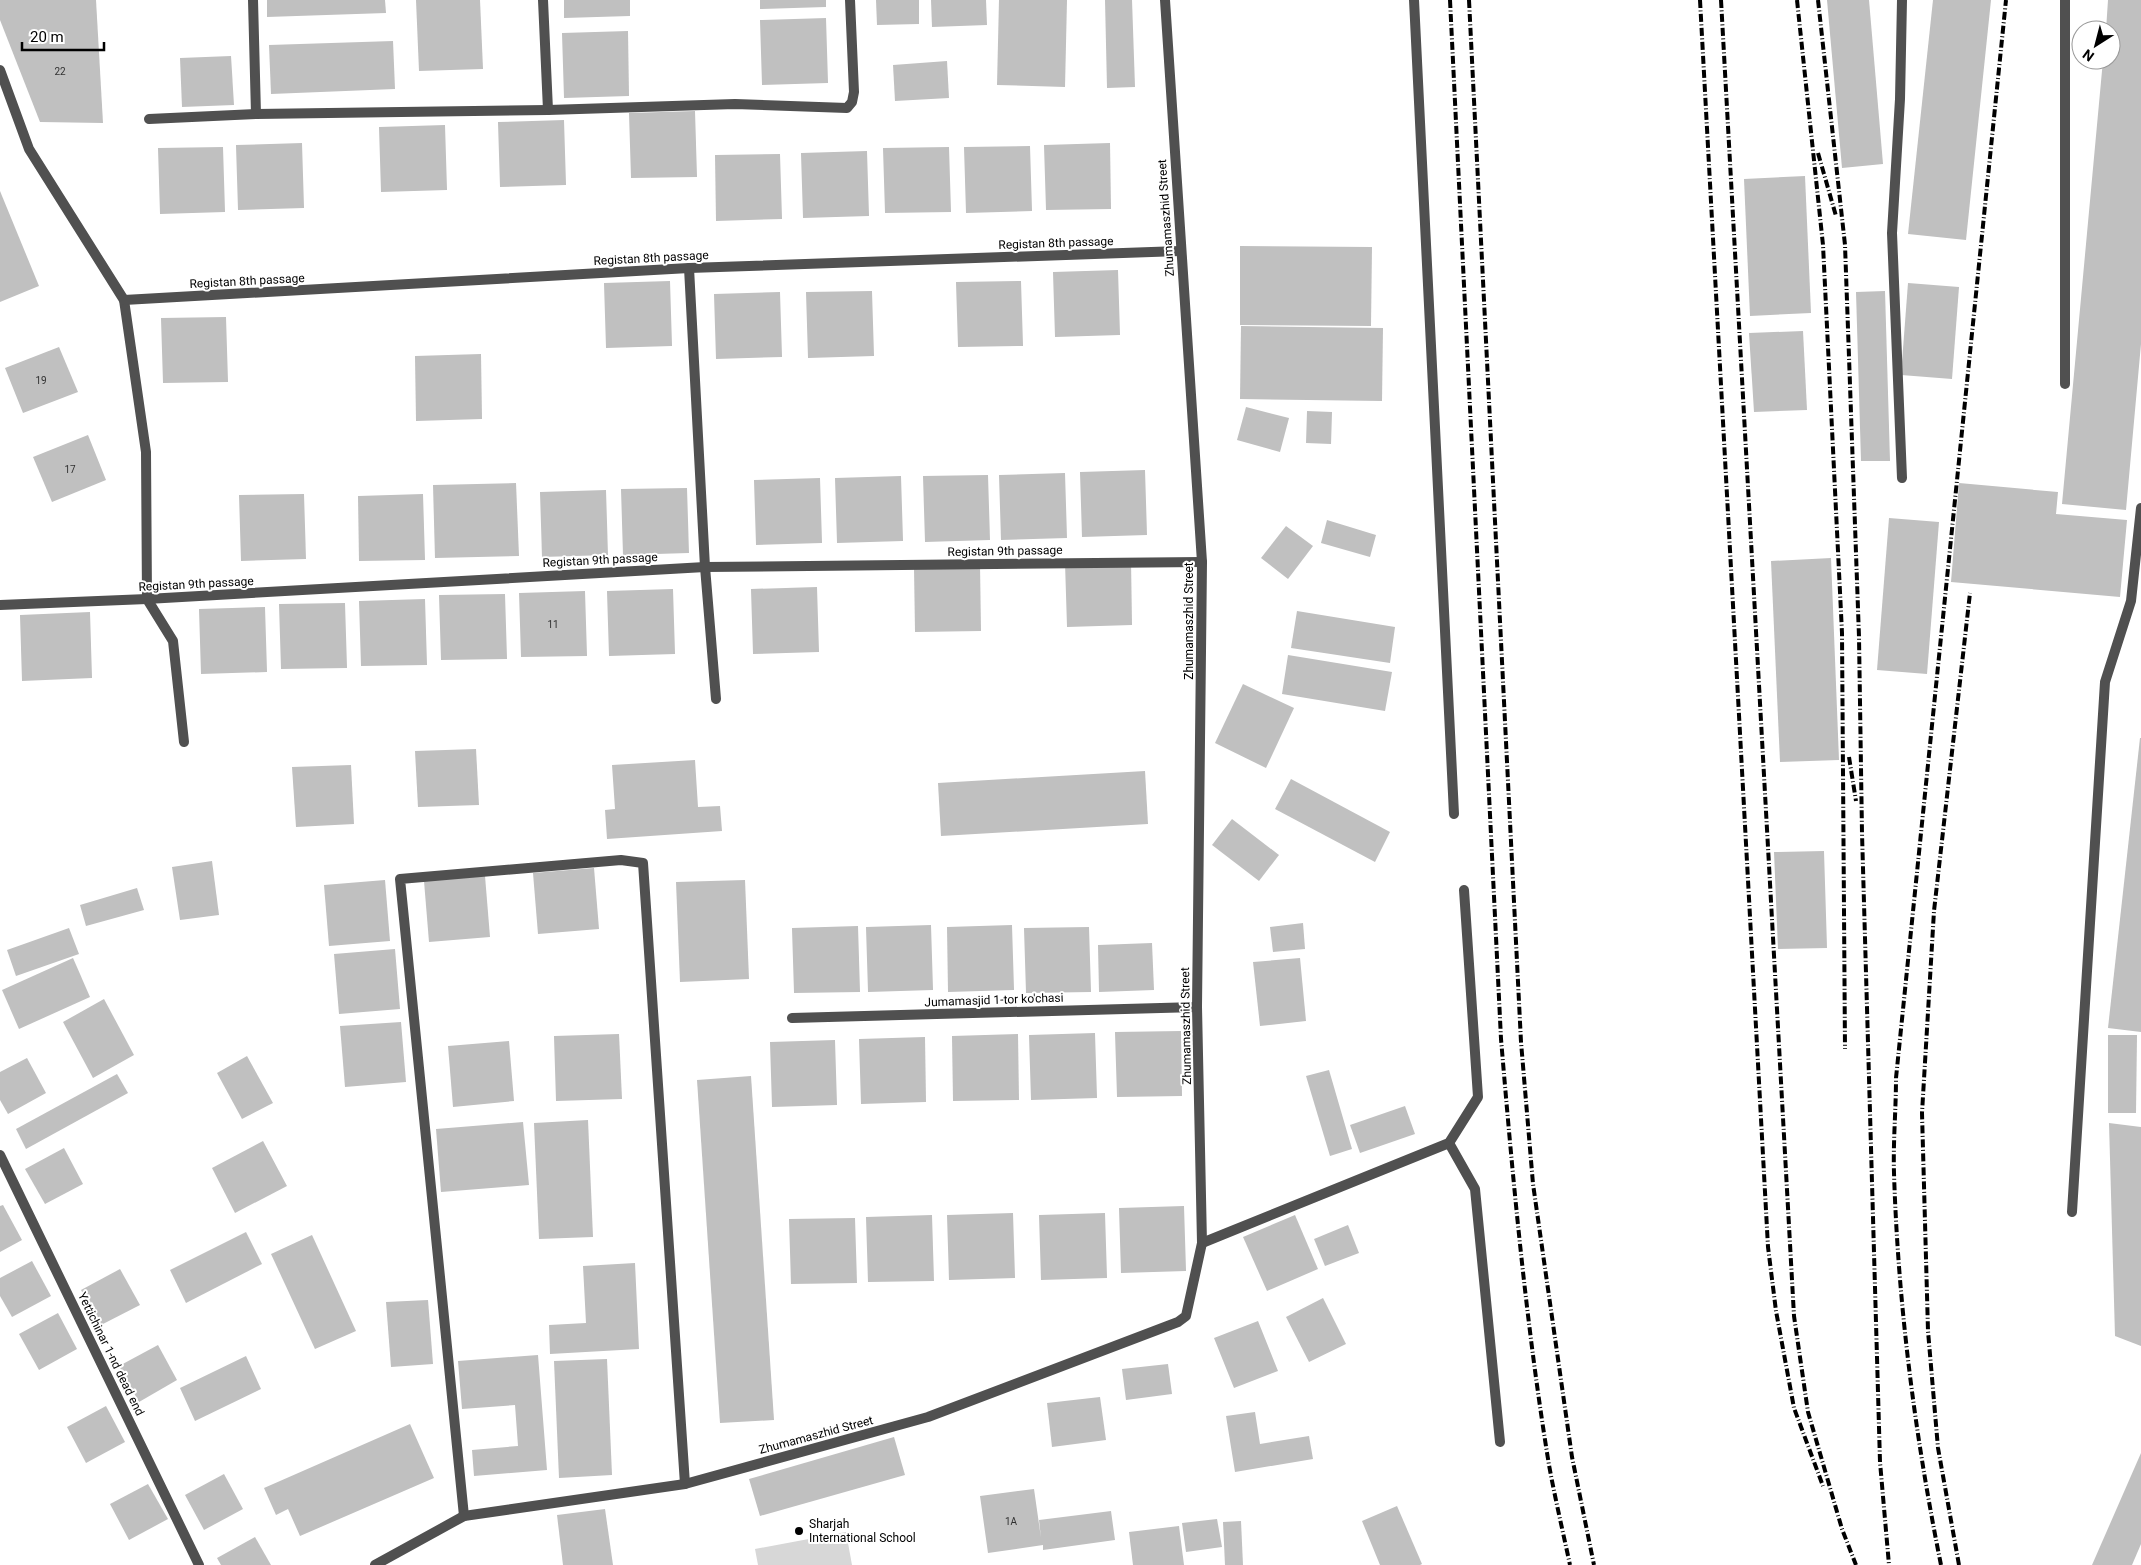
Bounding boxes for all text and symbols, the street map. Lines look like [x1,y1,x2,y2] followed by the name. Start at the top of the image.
[22,20,105,52] scale bar
[2071,20,2121,70] north arrow
[30,28,64,46] text: 20 m
[2080,46,2097,65] text: N
[54,66,66,77] house number: 22
[1155,159,1177,277] street label: Zhumamaszhid Street
[998,234,1114,252] street label: Registan 8th passage
[593,248,709,268] street label: Registan 8th passage
[189,271,305,291] street label: Registan 8th passage
[35,375,47,386] house number: 19
[64,464,76,475] house number: 17
[947,543,1063,559] street label: Registan 9th passage
[542,550,658,570] street label: Registan 9th passage
[1182,562,1196,680] street label: Zhumamaszhid Street
[138,574,254,594] street label: Registan 9th passage
[547,619,559,630] house number: 11
[1178,967,1194,1085] street label: Zhumamaszhid Street
[924,991,1064,1009] street label: Jumamasjid 1-tor ko'chasi
[75,1290,147,1418] street label: Yettichinаr 1-nd dead end
[757,1413,875,1457] street label: Zhumamaszhid Street
[1005,1516,1018,1527] house number: 1A
[809,1517,916,1545] place label: Sharjah International School
[793,1525,805,1537] marker: Sharjah International School

